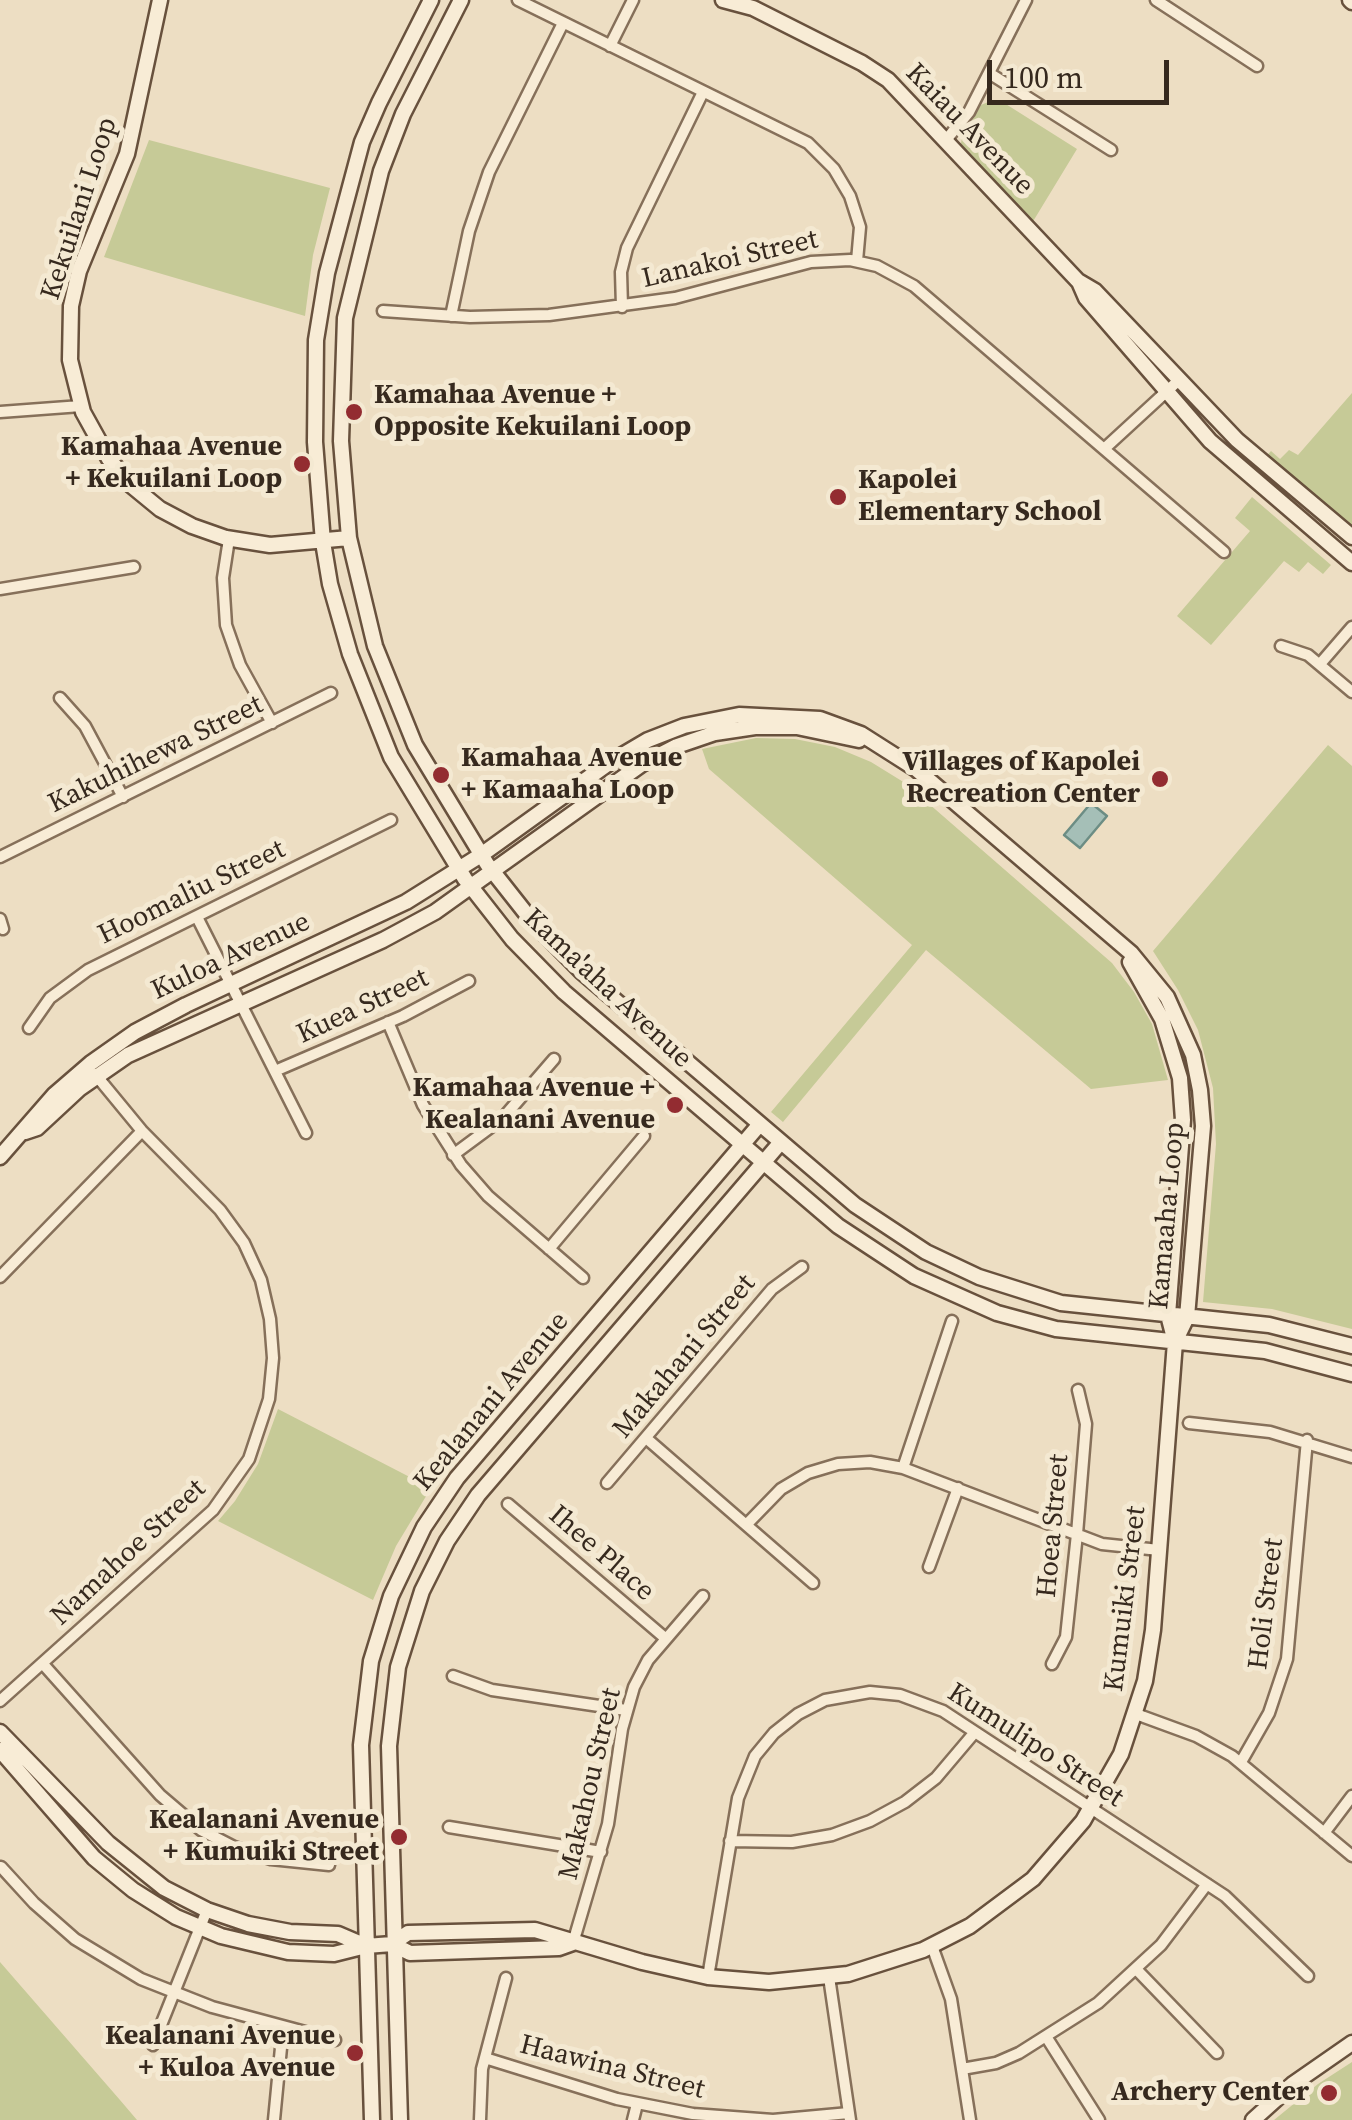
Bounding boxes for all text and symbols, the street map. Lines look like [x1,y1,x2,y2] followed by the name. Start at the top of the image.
[992,40,1174,102] scale bar
[898,57,1040,203] street label: Kaiau Avenue
[1004,57,1083,98] text: 100 m
[35,114,125,304] street label: Kekuilani Loop
[639,223,821,297] street label: Lanakoi Street
[374,379,691,445] place label: Kamahaa Avenue + Opposite Kekuilani Loop
[343,401,365,423] marker: Kamahaa Avenue + Opposite Kekuilani Loop
[61,431,282,497] place label: Kamahaa Avenue + Kekuilani Loop
[291,453,313,475] marker: Kamahaa Avenue + Kekuilani Loop
[858,464,1102,530] place label: Kapolei Elementary School
[827,486,849,508] marker: Kapolei Elementary School
[43,689,269,821] street label: Kakuhihewa Street
[461,742,682,808] place label: Kamahaa Avenue + Kamaaha Loop
[902,746,1140,812] place label: Villages of Kapolei Recreation Center
[430,764,452,786] marker: Kamahaa Avenue + Kamaaha Loop
[1149,768,1171,790] marker: Villages of Kapolei Recreation Center
[93,833,291,953] street label: Hoomaliu Street
[516,902,698,1076] street label: Kama'aha Avenue
[146,906,316,1008] street label: Kuloa Avenue
[292,962,434,1052] street label: Kuea Street
[412,1072,655,1138] place label: Kamahaa Avenue + Kealanani Avenue
[664,1094,686,1116] marker: Kamahaa Avenue + Kealanani Avenue
[1143,1121,1193,1311] street label: Kamaaha Loop
[607,1268,763,1446] street label: Makahani Street
[407,1306,577,1498] street label: Kealanani Avenue
[1031,1453,1077,1599] street label: Hoea Street
[45,1473,213,1633] street label: Namahoe Street
[541,1499,661,1609] street label: Ihee Place
[1098,1504,1154,1694] street label: Kumuiki Street
[1242,1536,1292,1672] street label: Holi Street
[941,1677,1129,1815] street label: Kumulipo Street
[553,1685,629,1883] street label: Makahou Street
[149,1804,379,1870] place label: Kealanani Avenue + Kumuiki Street
[388,1826,410,1848] marker: Kealanani Avenue + Kumuiki Street
[105,2020,335,2086] place label: Kealanani Avenue + Kuloa Avenue
[516,2029,708,2107] street label: Haawina Street
[344,2042,366,2064] marker: Kealanani Avenue + Kuloa Avenue
[1111,2076,1309,2110] place label: Archery Center
[1318,2082,1340,2104] marker: Archery Center

